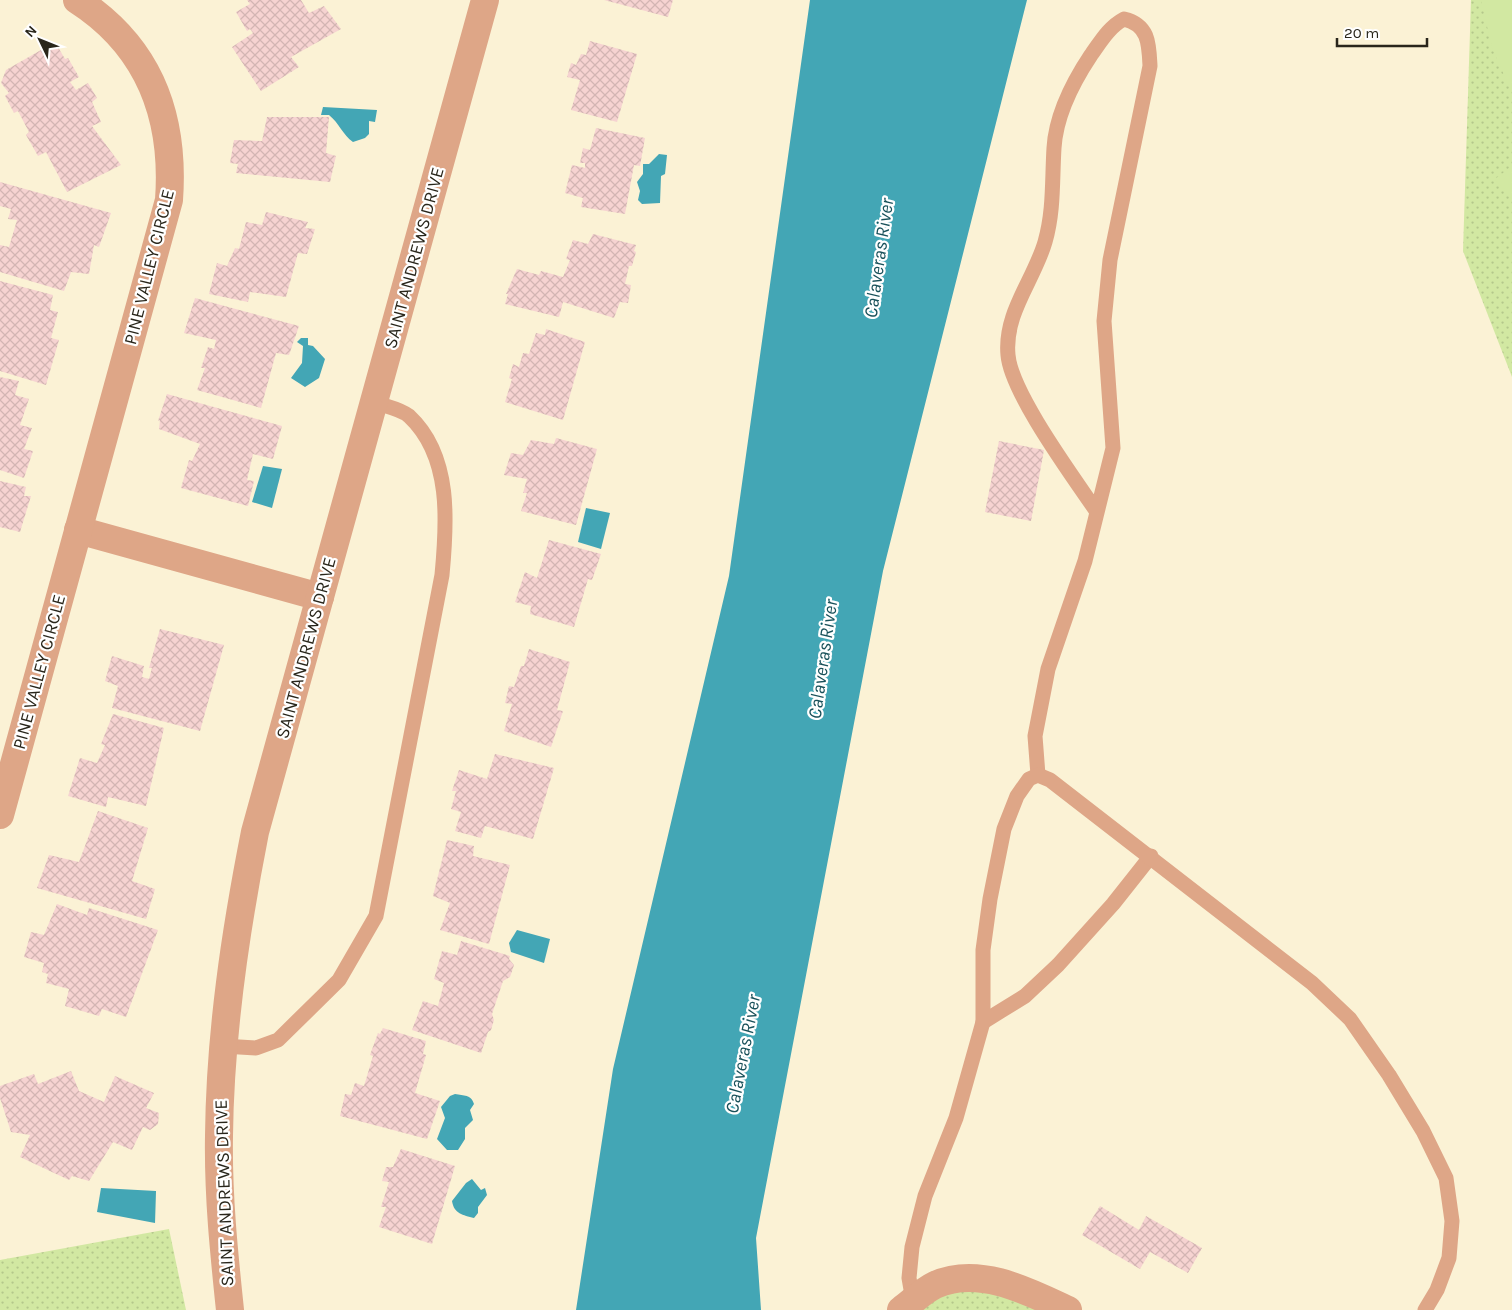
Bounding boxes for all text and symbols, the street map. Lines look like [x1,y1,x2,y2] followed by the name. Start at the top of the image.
[15,15,65,65] north arrow
[1337,15,1427,47] scale bar
[21,22,41,41] text: N
[1344,24,1379,42] text: 20 m
[379,165,449,351] street label: SAINT ANDREWS DRIVE
[119,187,179,347] street label: PINE VALLEY CIRCLE
[860,195,898,319] water label: Calaveras River
[271,555,341,741] street label: SAINT ANDREWS DRIVE
[8,592,70,752] street label: PINE VALLEY CIRCLE
[804,596,842,720] water label: Calaveras River
[721,991,766,1115] water label: Calaveras River
[210,1099,238,1287] street label: SAINT ANDREWS DRIVE

